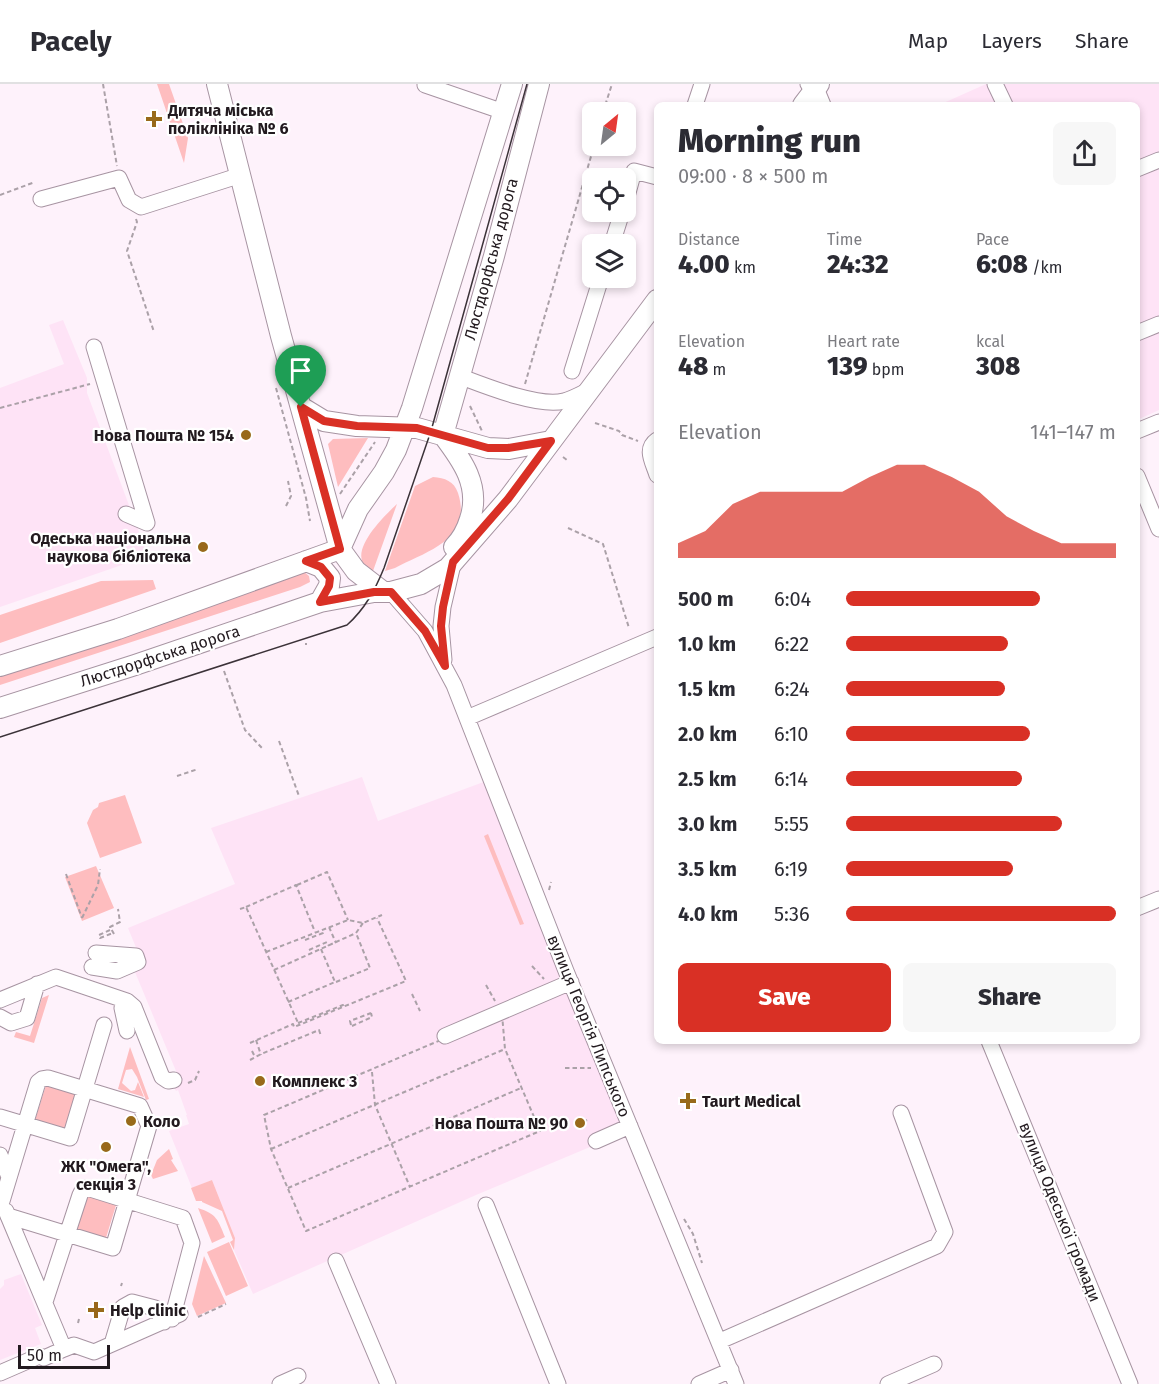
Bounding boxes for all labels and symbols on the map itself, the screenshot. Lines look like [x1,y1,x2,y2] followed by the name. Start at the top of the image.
[167,101,288,138] place label: Дитяча міська поліклініка № 6
[582,102,636,156] north arrow
[145,110,163,128] marker: Дитяча міська поліклініка № 6
[460,176,522,342] street label: Люстдорфська дорога
[275,345,326,407] pin
[94,426,234,445] place label: Нова Пошта № 154
[239,428,253,442] marker: Нова Пошта № 154
[30,529,191,566] place label: Одеська національна наукова бібліотека
[196,540,210,554] marker: Одеська національна наукова бібліотека
[78,621,242,691] street label: Люстдорфська дорога
[544,932,634,1120] street label: вулиця Георгія Липського
[272,1072,357,1091] place label: Комплекс 3
[253,1074,267,1088] marker: Комплекс 3
[679,1092,697,1110] marker: Taurt Medical
[702,1092,801,1111] place label: Taurt Medical
[143,1112,180,1131] place label: Коло
[124,1114,138,1128] marker: Коло
[434,1114,568,1133] place label: Нова Пошта № 90
[573,1116,587,1130] marker: Нова Пошта № 90
[1015,1119,1105,1305] street label: вулиця Одеської громади
[99,1140,113,1154] marker: ЖК "Омега", секція 3
[60,1157,151,1194] place label: ЖК "Омега", секція 3
[87,1301,105,1319] marker: Help clinic
[110,1301,186,1320] place label: Help clinic
[18,1342,110,1370] scale bar

